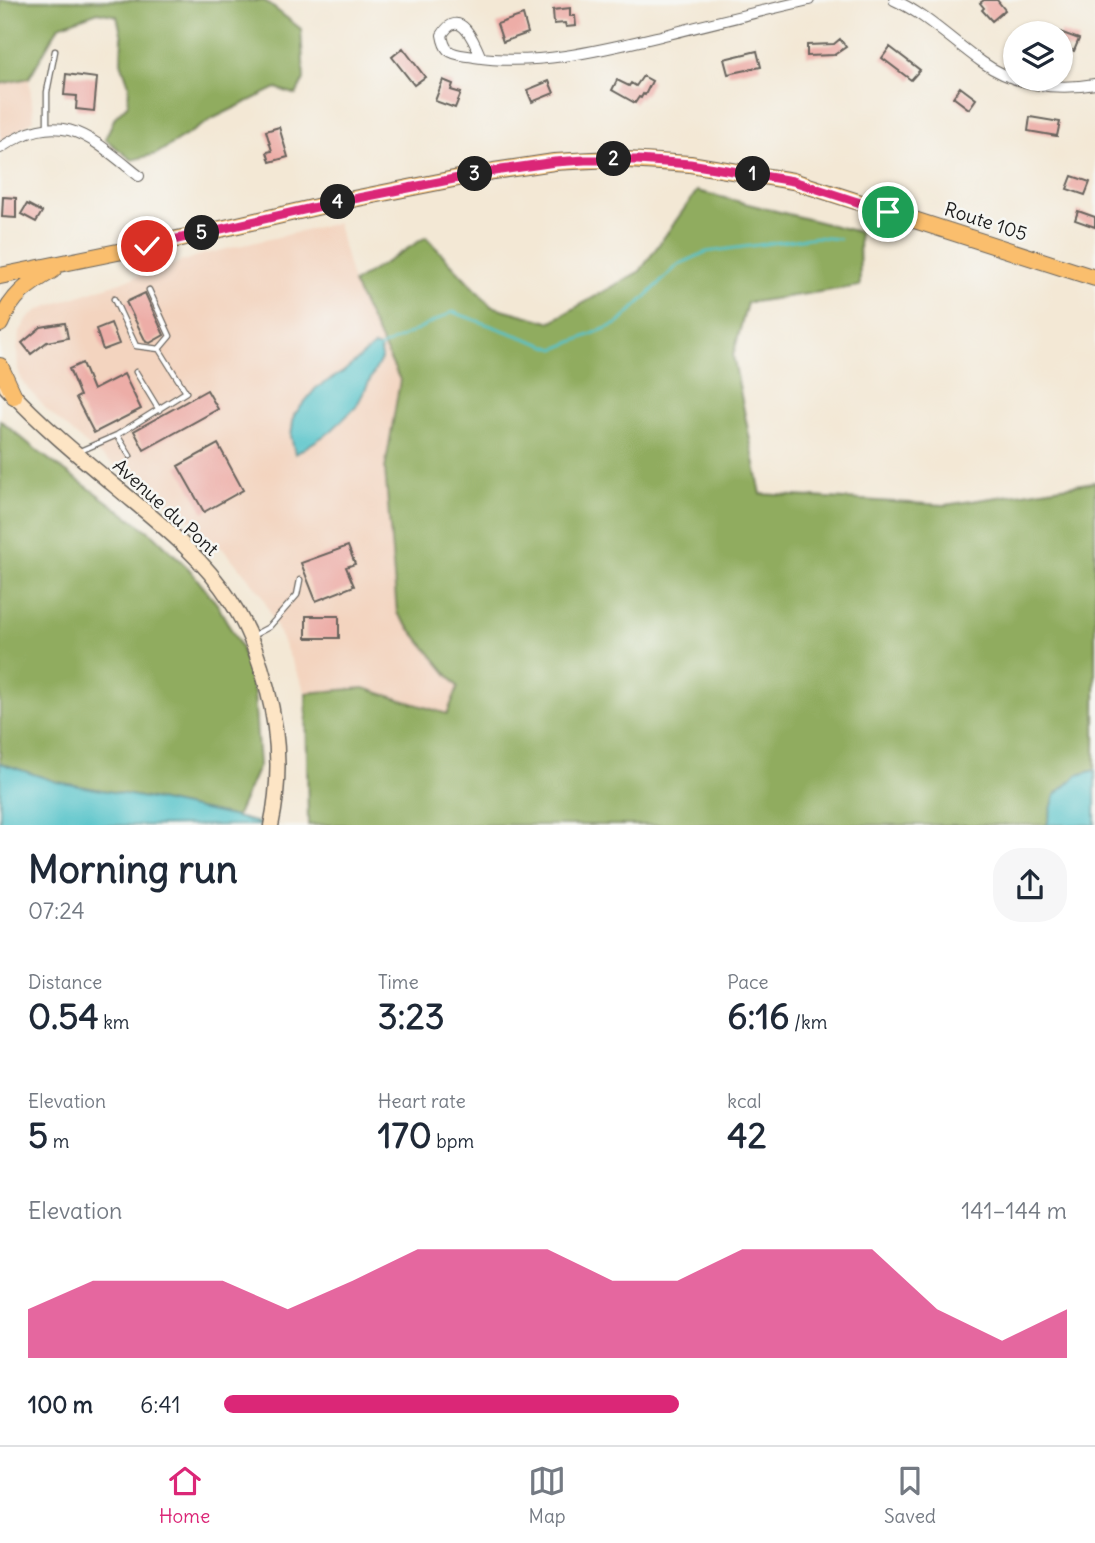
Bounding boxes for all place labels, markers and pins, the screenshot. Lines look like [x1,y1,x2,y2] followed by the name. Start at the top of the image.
[596,142,632,176] pin: 2
[458,156,492,192] pin: 3
[736,156,770,192] pin: 1
[858,182,918,242] pin
[320,184,356,220] pin: 4
[117,216,177,276] pin
[184,216,220,250] pin: 5

